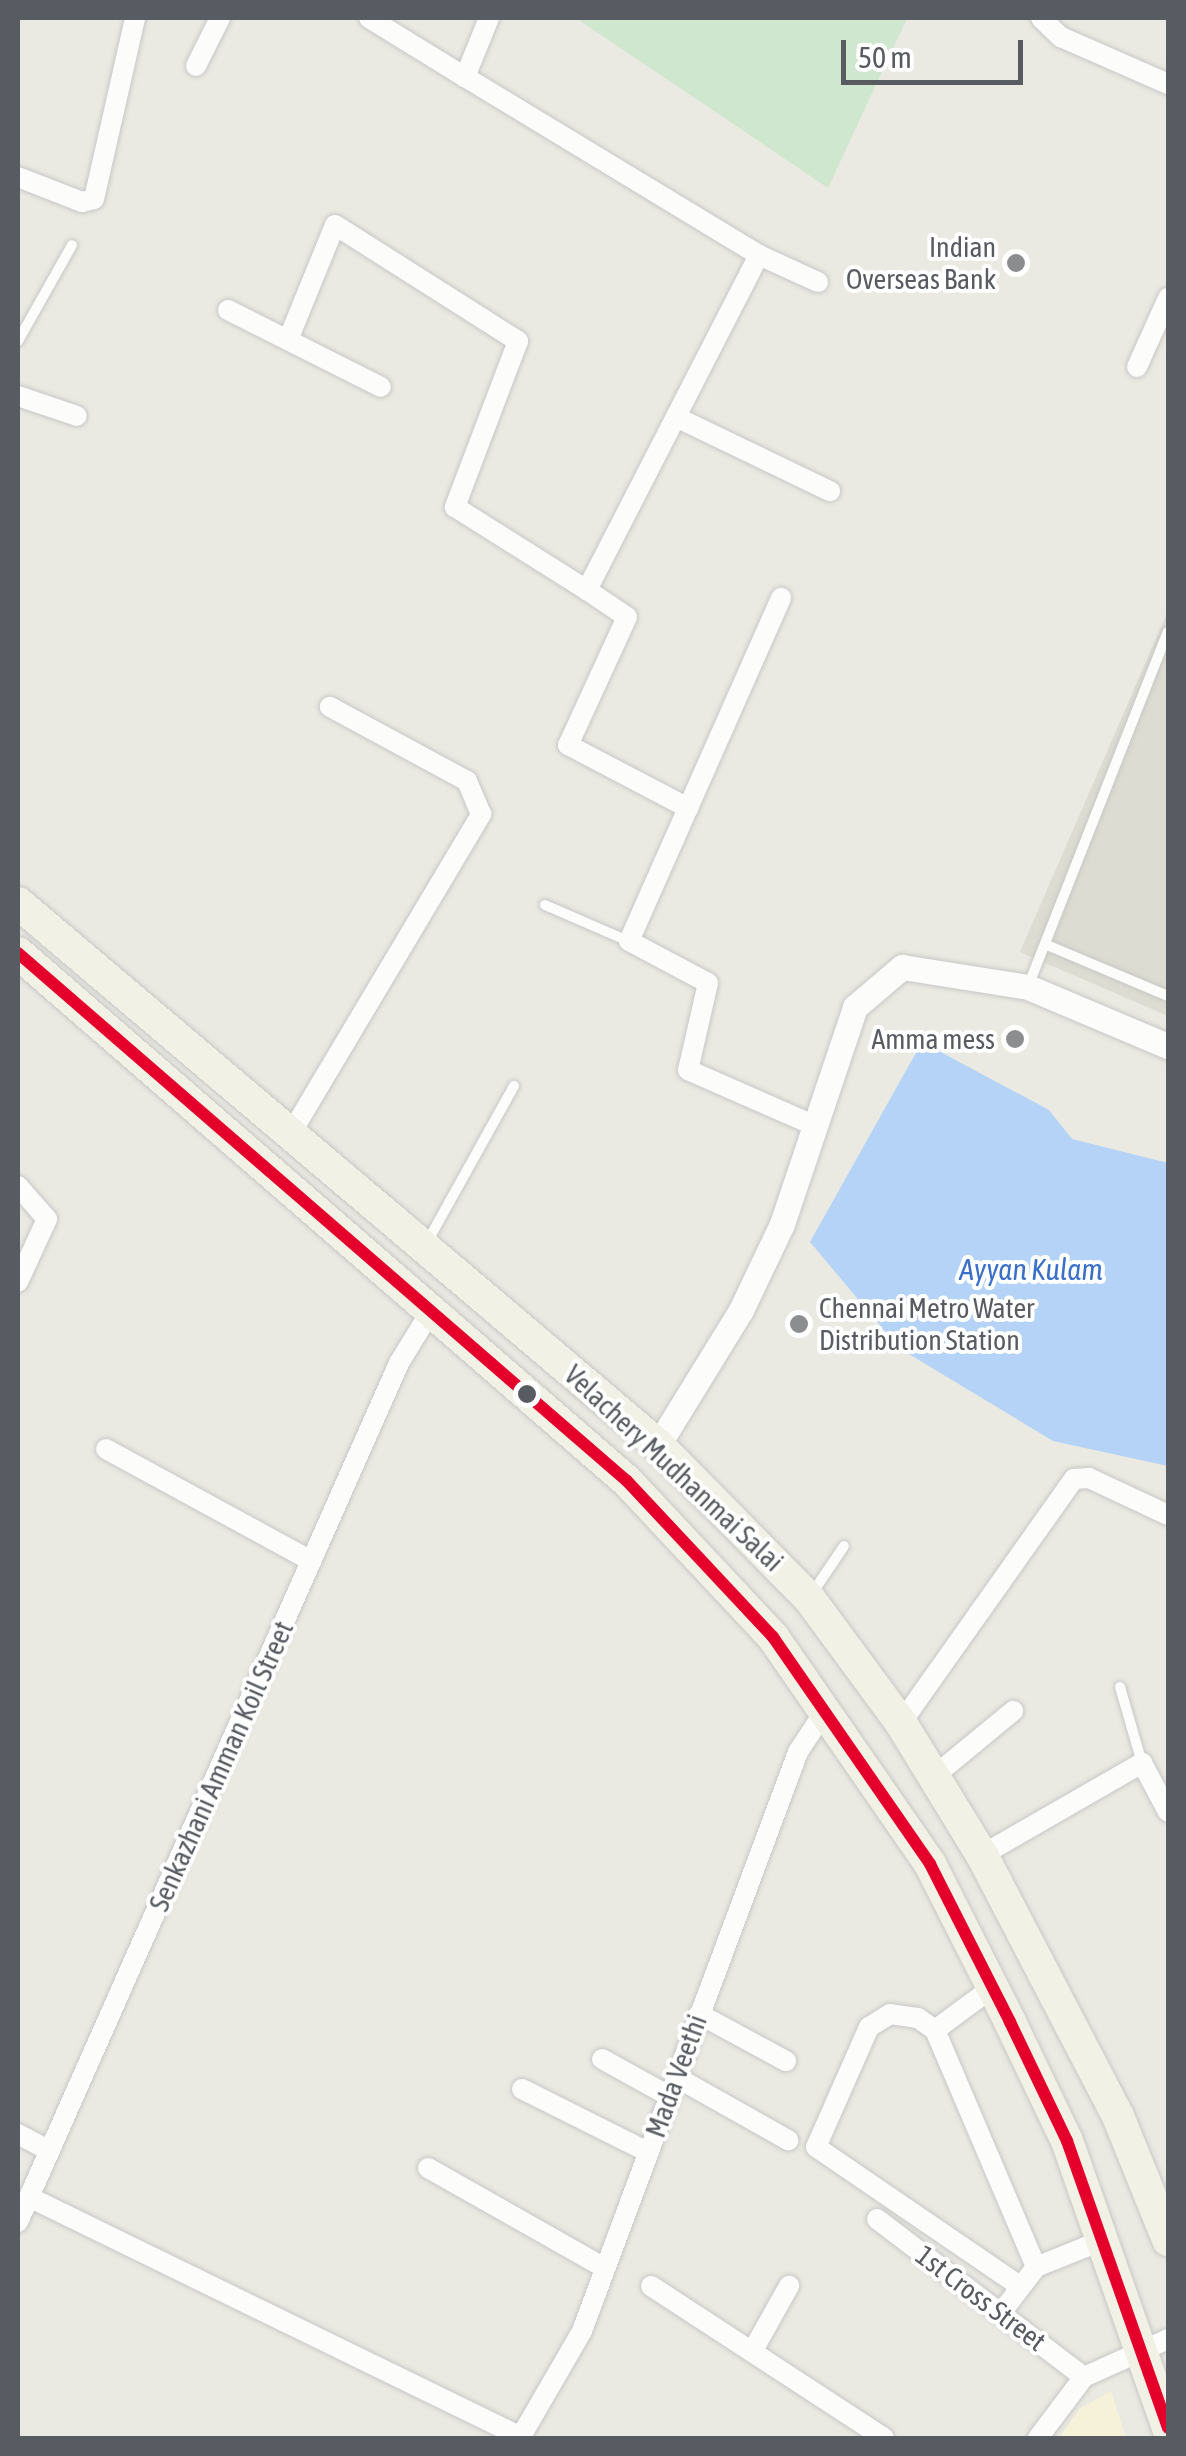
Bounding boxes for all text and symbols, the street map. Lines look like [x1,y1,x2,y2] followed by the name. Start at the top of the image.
[846,20,1028,82] scale bar
[858,40,912,74] text: 50 m
[846,230,996,296] place label: Indian Overseas Bank
[1005,252,1027,274] marker: Indian Overseas Bank
[871,1022,995,1056] place label: Amma mess
[1004,1028,1026,1050] marker: Amma mess
[959,1251,1103,1287] water label: Ayyan Kulam
[819,1291,1034,1357] place label: Chennai Metro Water Distribution Station
[788,1313,810,1335] marker: Chennai Metro Water Distribution Station
[558,1358,790,1578] street label: Velachery Mudhanmai Salai
[517,1384,537,1404] unlabelled marker
[142,1616,300,1916] street label: Senkazhani Amman Koil Street
[638,2010,714,2142] street label: Mada Veethi
[909,2238,1053,2358] street label: 1st Cross Street

